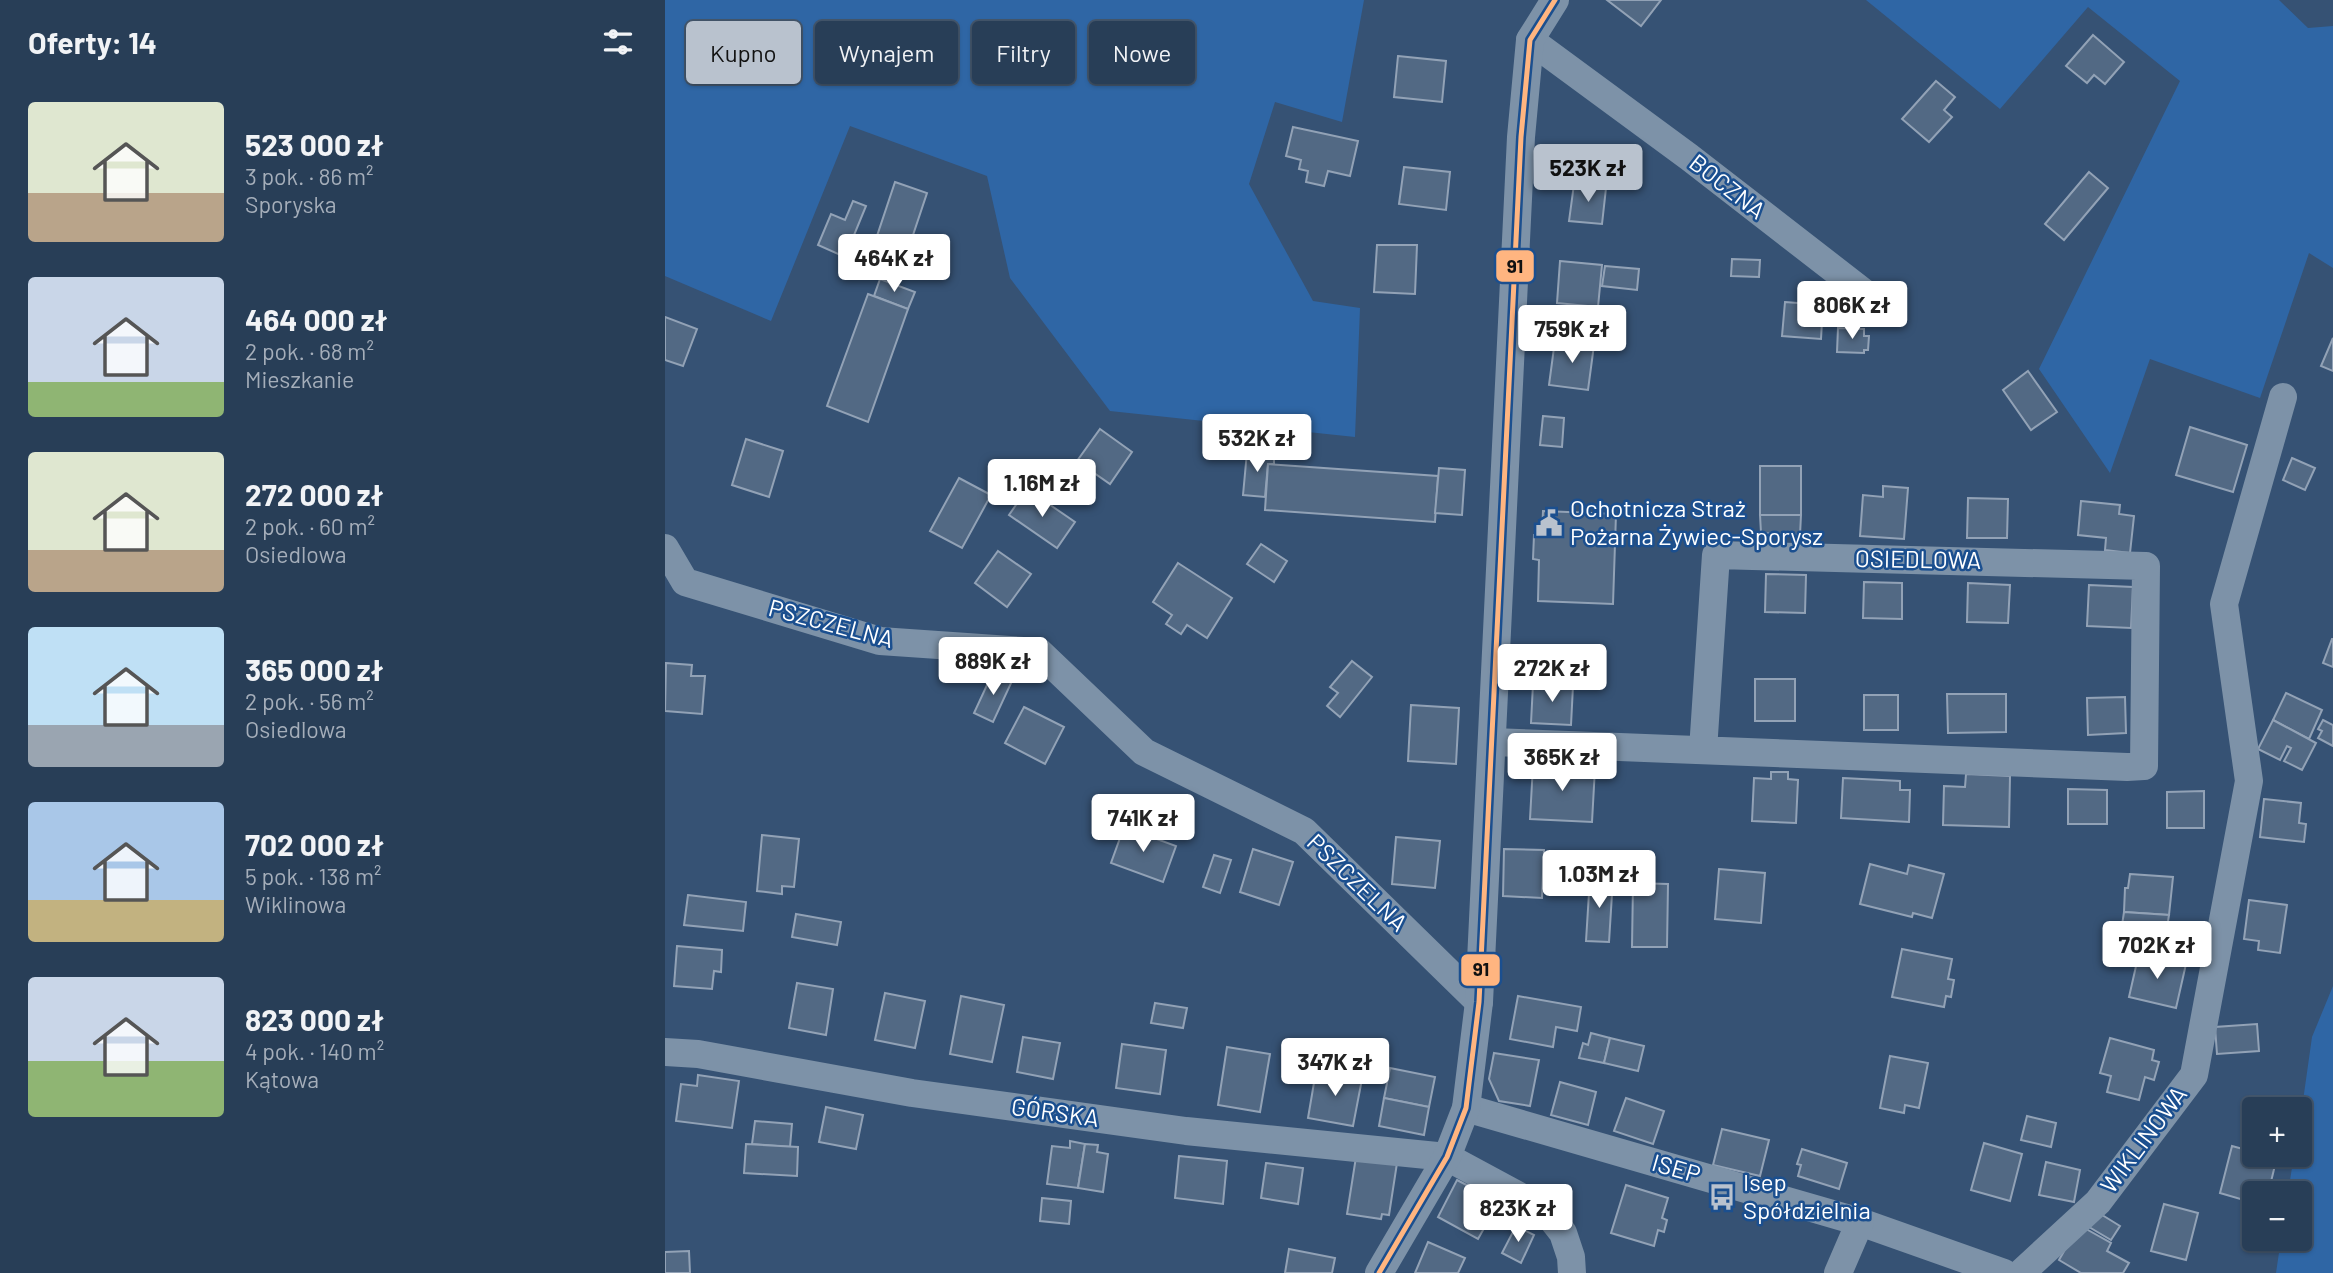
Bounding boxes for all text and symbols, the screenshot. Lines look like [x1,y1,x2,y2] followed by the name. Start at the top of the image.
[686,21,801,84] chip: Kupno
[815,21,958,84] chip: Wynajem
[972,21,1075,84] chip: Filtry
[1089,21,1195,84] chip: Nowe
[599,23,637,61] icon: filters
[28,24,157,60] text: Oferty: 14
[245,126,384,162] text: 523 000 zł
[84,130,168,214] icon: home
[1523,144,1653,204] pin: 523K zł
[1684,147,1772,224] street label: BOCZNA
[1550,153,1626,181] text: 523K zł
[245,162,373,190] text: 3 pok. · 86 m²
[245,190,337,218] text: Sporyska
[829,234,959,294] pin: 464K zł
[854,243,934,271] text: 464K zł
[1495,249,1535,283] line badge: 91
[1507,254,1523,277] text: 91
[1787,282,1917,341] pin: 806K zł
[1813,290,1891,318] text: 806K zł
[245,301,388,337] text: 464 000 zł
[84,305,168,389] icon: home
[1507,306,1637,365] pin: 759K zł
[1534,314,1610,342] text: 759K zł
[245,337,374,365] text: 2 pok. · 68 m²
[245,365,354,393] text: Mieszkanie
[1192,414,1322,474] pin: 532K zł
[1218,423,1296,451] text: 532K zł
[970,460,1114,519] pin: 1.16M zł
[1004,468,1080,496] text: 1.16M zł
[245,476,384,512] text: 272 000 zł
[84,480,168,564] icon: home
[1570,493,1823,550] place label: Ochotnicza Straż Pożarna Żywiec-Sporysz
[1534,508,1564,538] public building icon: Ochotnicza Straż Pożarna Żywiec-Sporysz
[245,512,375,540] text: 2 pok. · 60 m²
[245,540,347,568] text: Osiedlowa
[1855,543,1981,574] street label: OSIEDLOWA
[766,592,897,653] street label: PSZCZELNA
[928,638,1058,697] pin: 889K zł
[1487,644,1617,704] pin: 272K zł
[955,646,1031,674] text: 889K zł
[245,651,384,687] text: 365 000 zł
[1514,653,1590,681] text: 272K zł
[84,655,168,739] icon: home
[245,687,374,715] text: 2 pok. · 56 m²
[245,715,347,743] text: Osiedlowa
[1497,734,1627,793] pin: 365K zł
[1524,742,1600,770] text: 365K zł
[1078,794,1208,854] pin: 741K zł
[1108,803,1178,831] text: 741K zł
[245,826,384,862] text: 702 000 zł
[1302,827,1414,937] street label: PSZCZELNA
[84,830,168,914] icon: home
[1527,850,1671,910] pin: 1.03M zł
[1559,859,1639,887] text: 1.03M zł
[245,862,381,890] text: 5 pok. · 138 m²
[245,890,346,918] text: Wiklinowa
[2092,922,2222,981] pin: 702K zł
[2119,930,2195,958] text: 702K zł
[1460,953,1501,987] line badge: 91
[1473,957,1489,980] text: 91
[245,1001,384,1037] text: 823 000 zł
[84,1005,168,1089] icon: home
[245,1037,384,1065] text: 4 pok. · 140 m²
[1270,1038,1400,1098] pin: 347K zł
[1297,1047,1373,1075] text: 347K zł
[245,1065,319,1093] text: Kątowa
[2093,1080,2192,1198] street label: WIKLINOWA
[1010,1091,1101,1132] street label: GÓRSKA
[2242,1097,2312,1251] map controls
[2242,1097,2312,1167] button: +
[1649,1147,1704,1188] street label: ISEP
[1743,1167,1871,1224] place label: Isep Spółdzielnia
[2242,1181,2312,1251] button: −
[1707,1182,1737,1212] bus stop icon: Isep Spółdzielnia
[1453,1184,1583,1244] pin: 823K zł
[1479,1193,1557,1221] text: 823K zł

